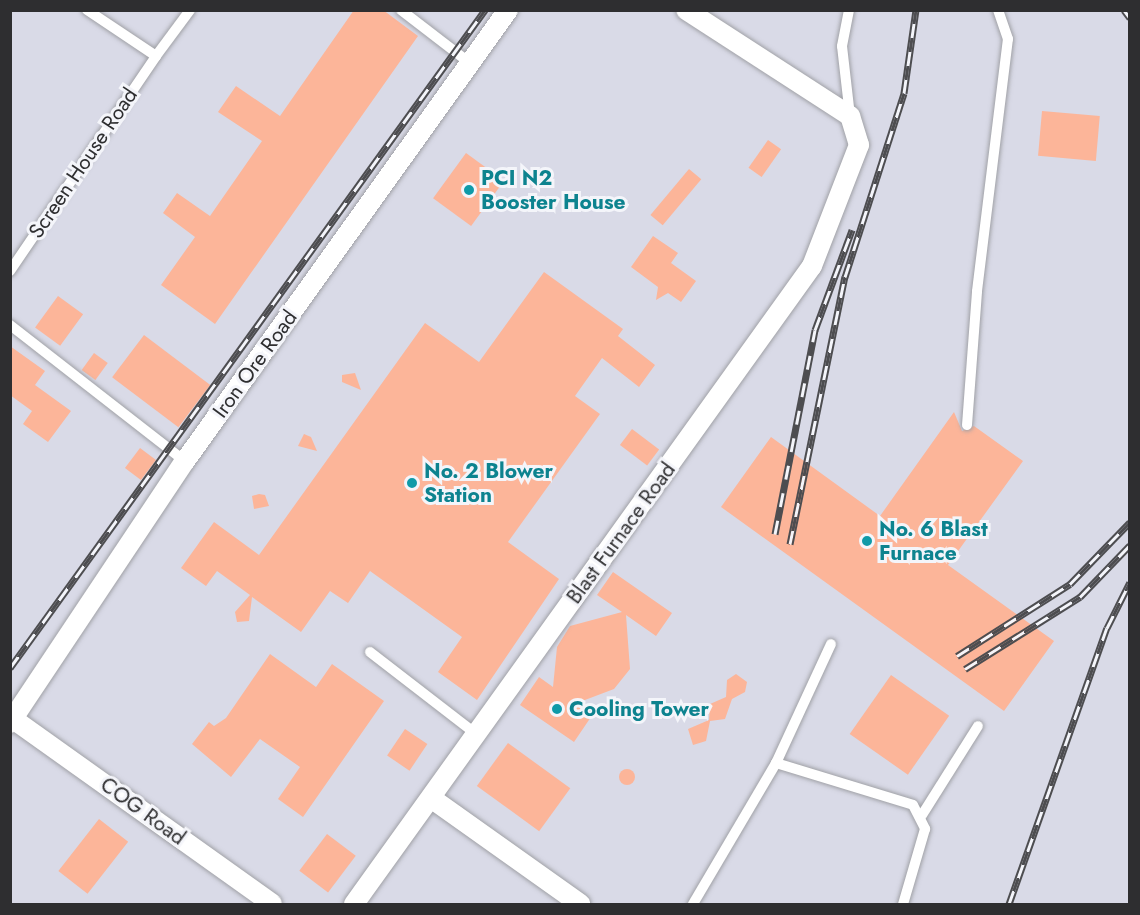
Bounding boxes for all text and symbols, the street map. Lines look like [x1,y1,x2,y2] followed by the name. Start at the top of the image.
[23,83,143,243] street label: Screen House Road
[481,165,626,215] place label: PCI N2 Booster House
[462,183,476,197] marker: PCI N2 Booster House
[208,305,302,423] street label: Iron Ore Road
[424,458,553,508] place label: No. 2 Blower Station
[561,458,681,608] street label: Blast Furnace Road
[405,476,419,490] marker: No. 2 Blower Station
[879,516,988,566] place label: No. 6 Blast Furnace
[860,534,874,548] marker: No. 6 Blast Furnace
[569,696,709,722] place label: Cooling Tower
[550,702,564,716] marker: Cooling Tower
[96,772,190,850] street label: COG Road

